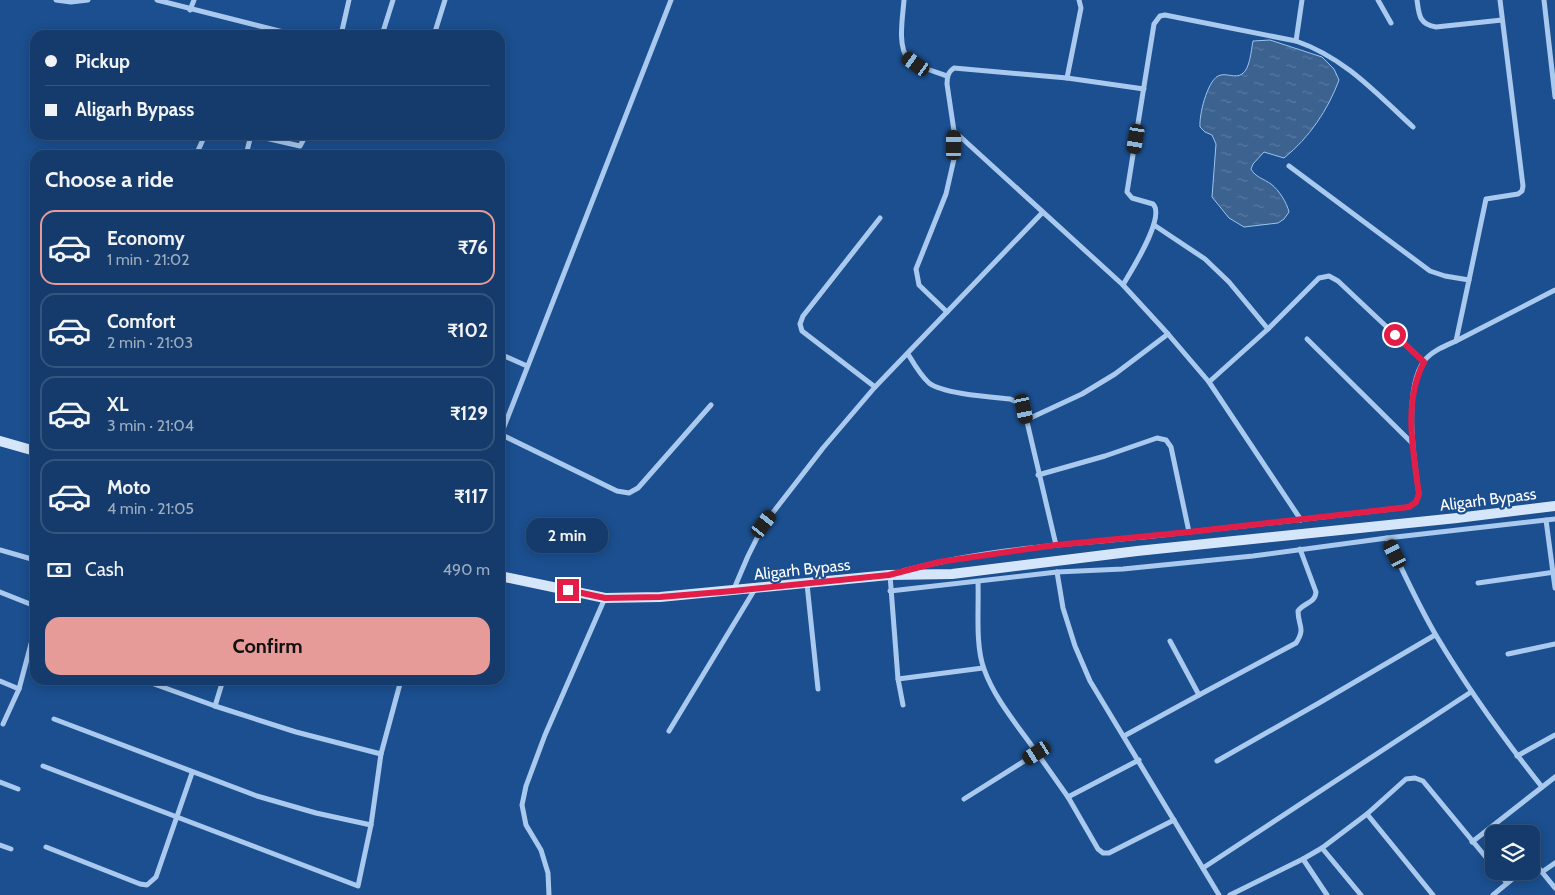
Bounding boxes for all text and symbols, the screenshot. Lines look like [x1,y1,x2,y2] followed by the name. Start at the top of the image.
[899,49,932,79] car
[75,50,130,73] text: Pickup
[75,98,194,121] text: Aligarh Bypass
[1126,123,1145,155] car
[946,130,961,160] car
[45,166,174,193] text: Choose a ride
[47,225,92,270] icon: car
[107,227,185,250] text: Economy
[458,236,488,259] text: ₹76
[107,250,190,269] text: 1 min · 21:02
[47,308,92,353] icon: car
[107,310,176,333] text: Comfort
[447,319,488,342] text: ₹102
[1384,324,1406,346] route start
[107,333,193,352] text: 2 min · 21:03
[47,391,92,436] icon: car
[107,393,128,416] text: XL
[1013,393,1034,425] car
[450,402,488,425] text: ₹129
[107,416,194,435] text: 3 min · 21:04
[47,474,92,519] icon: car
[107,476,151,499] text: Moto
[1439,484,1538,515] street label: Aligarh Bypass
[454,485,488,508] text: ₹117
[107,499,194,518] text: 4 min · 21:05
[748,508,779,540] car
[527,518,609,552] callout: 2 min
[548,526,586,545] text: 2 min
[1381,537,1408,571] car
[753,555,852,584] street label: Aligarh Bypass
[45,556,73,584] icon: cash
[85,558,124,581] text: Cash
[443,560,490,579] text: 490 m
[557,579,579,601] route end
[45,617,490,675] button: Confirm
[1020,739,1053,767] car
[1485,825,1540,880] map controls
[1485,825,1540,880] button: layers

